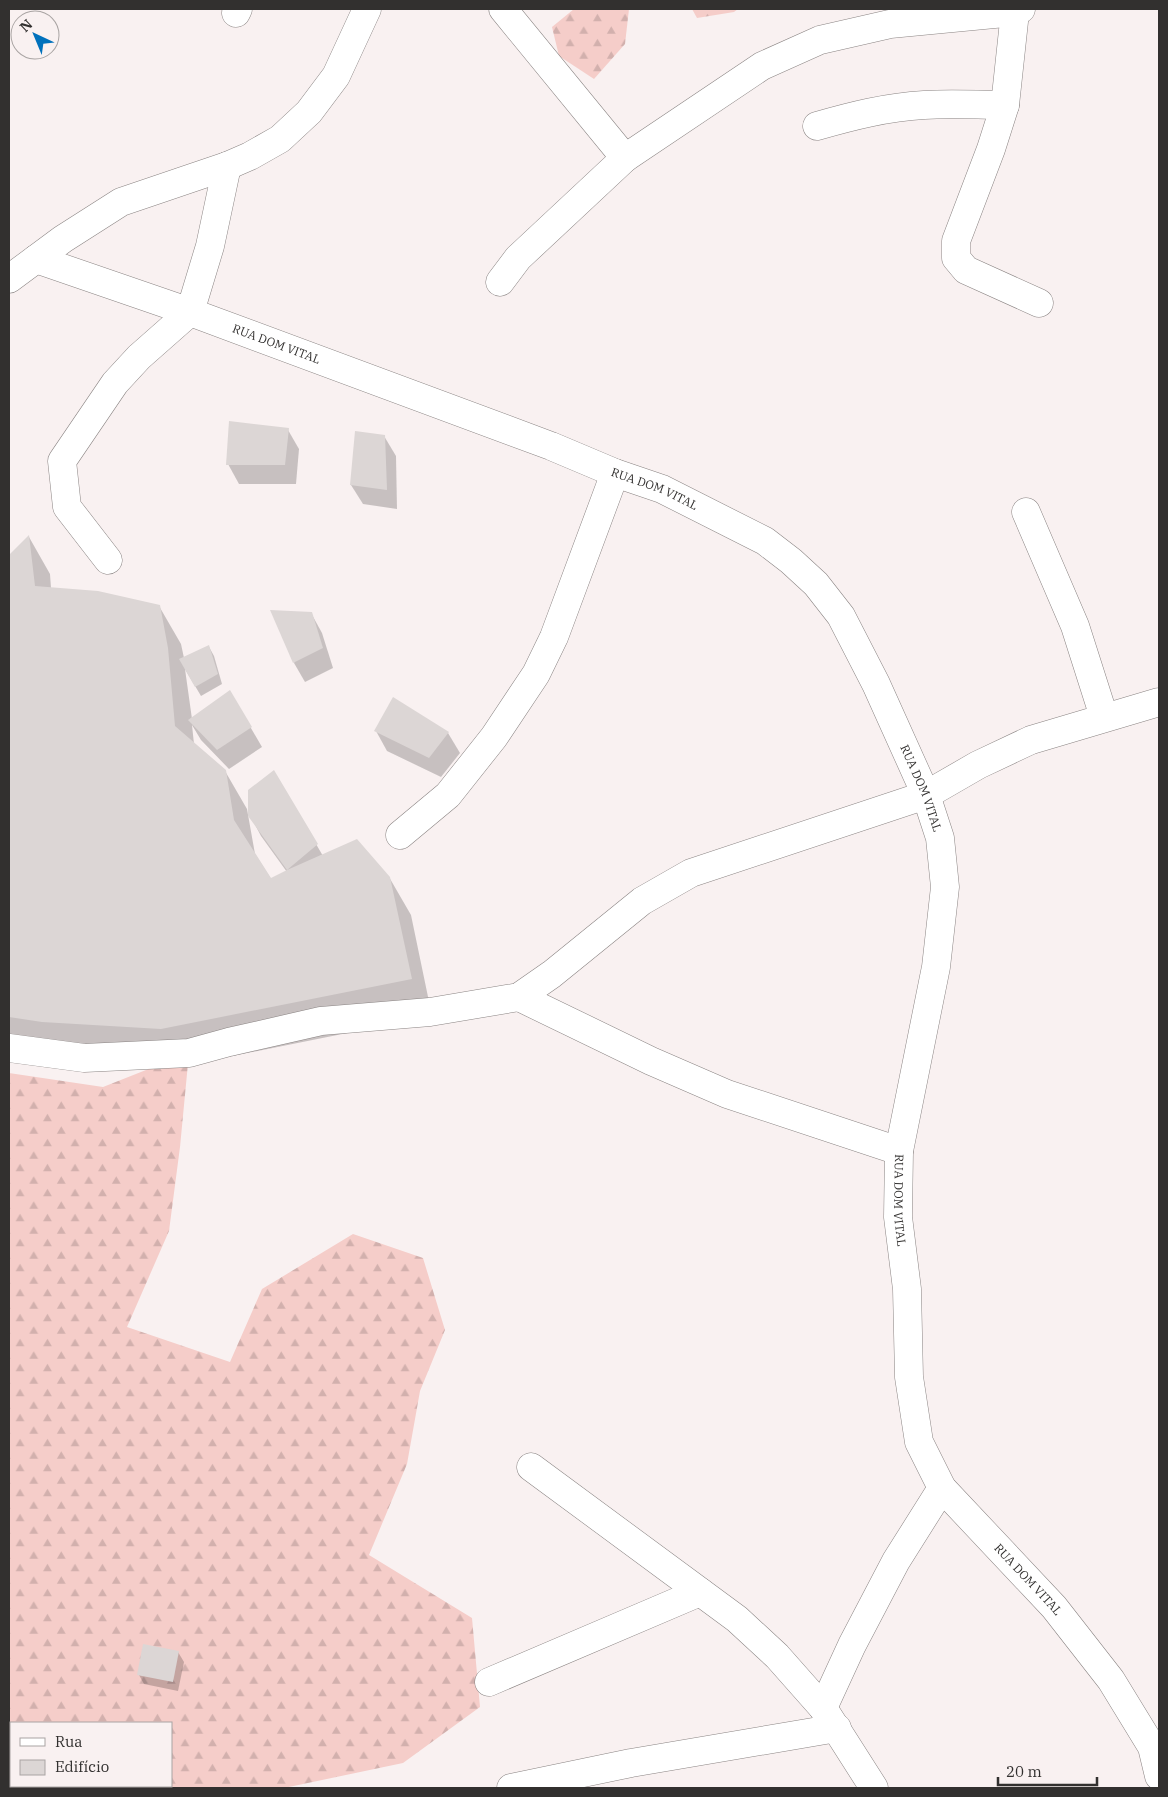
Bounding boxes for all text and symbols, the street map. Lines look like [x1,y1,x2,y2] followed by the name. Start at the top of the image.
[10,10,60,60] north arrow
[16,15,36,36] text: N
[231,320,323,367] street label: RUA DOM VITAL
[609,464,701,513] street label: RUA DOM VITAL
[897,742,945,834] street label: RUA DOM VITAL
[891,1154,910,1247] street label: RUA DOM VITAL
[991,1540,1065,1618] street label: RUA DOM VITAL
[10,1722,172,1787] legend
[55,1732,82,1751] text: Rua
[998,1754,1097,1786] scale bar
[55,1757,109,1776] text: Edifício
[1006,1762,1042,1781] text: 20 m

